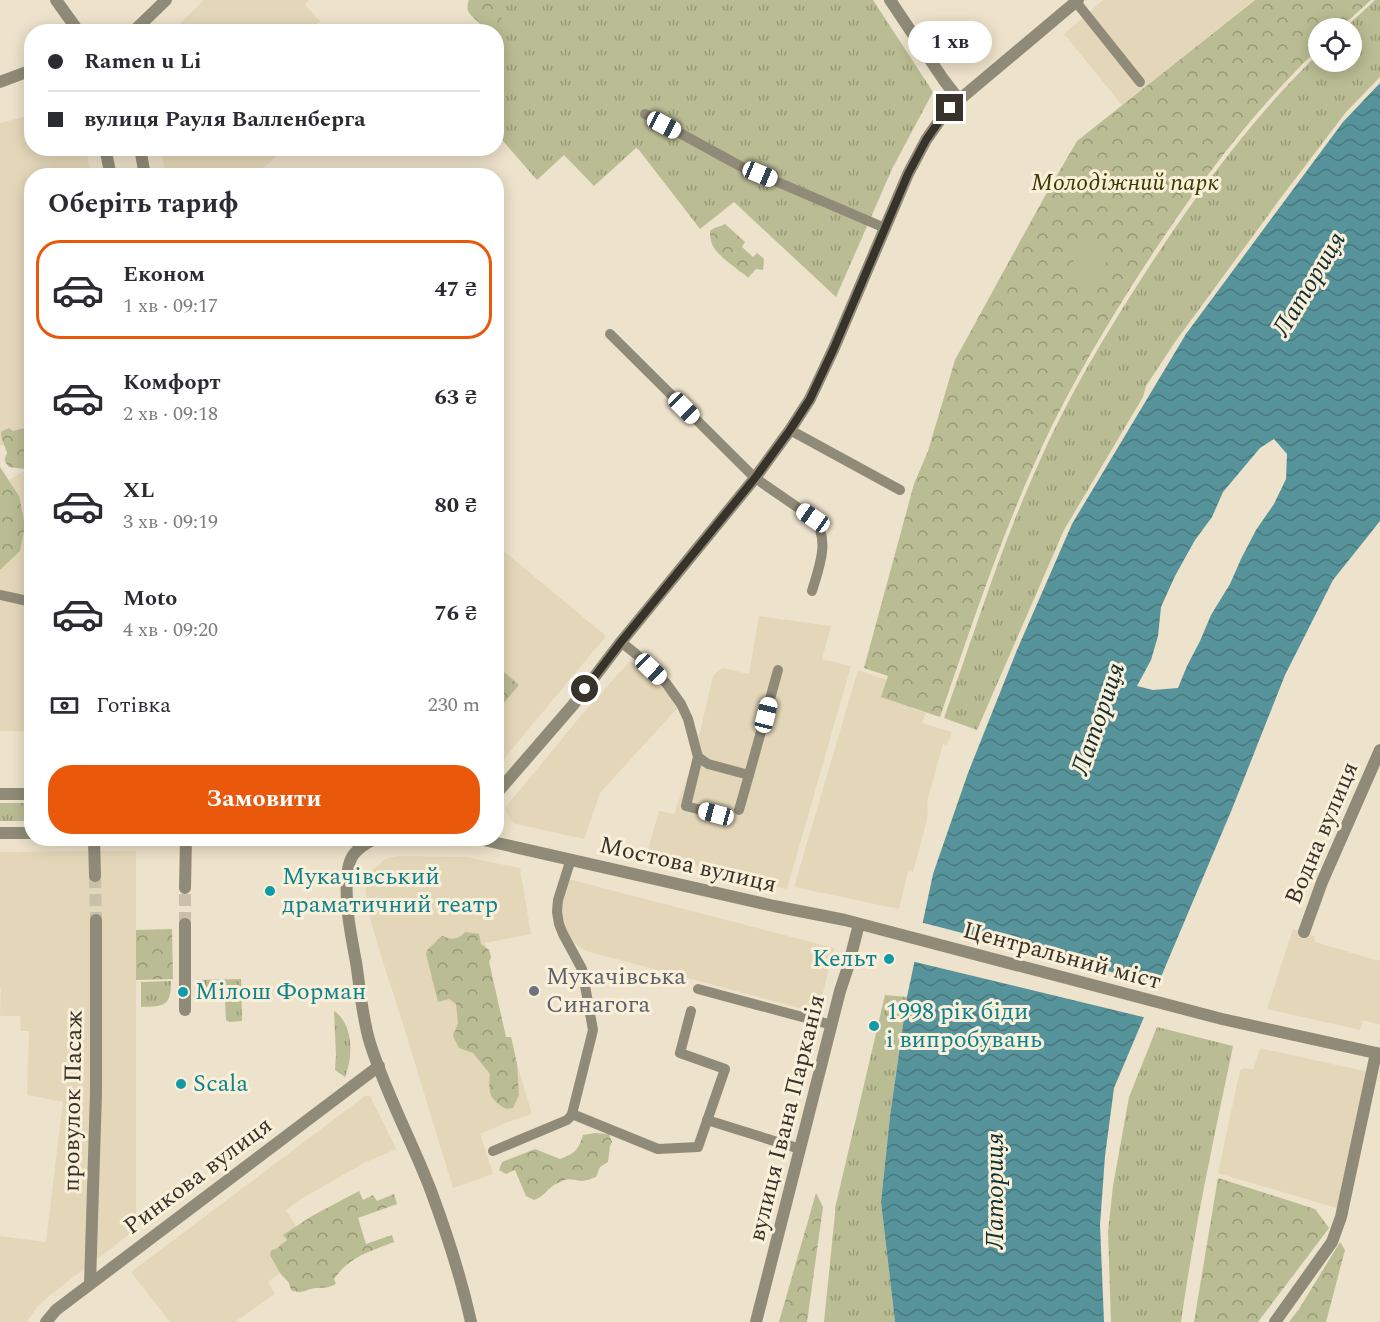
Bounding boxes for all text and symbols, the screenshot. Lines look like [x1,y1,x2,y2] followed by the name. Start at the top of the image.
[1308,18,1362,72] map controls
[1308,18,1362,72] button: locate
[908,21,992,63] callout: 1 хв
[931,27,969,57] text: 1 хв
[84,45,201,78] text: Ramen u Li
[936,94,963,121] route end
[84,103,366,136] text: вулиця Рауля Валленберга
[644,109,684,141] car
[740,159,780,189] car
[1031,165,1219,201] park label: Молодіжний парк
[48,183,238,225] text: Оберіть тариф
[1261,223,1357,345] water label: Латориця
[123,258,205,291] text: Економ
[51,263,105,317] icon: car
[434,273,477,306] text: 47 ₴
[123,291,218,321] text: 1 хв · 09:17
[123,366,221,399] text: Комфорт
[51,371,105,425] icon: car
[434,381,477,414] text: 63 ₴
[665,389,703,427] car
[123,399,218,429] text: 2 хв · 09:18
[123,474,154,507] text: XL
[51,479,105,533] icon: car
[434,489,477,522] text: 80 ₴
[793,500,833,536] car
[123,507,218,537] text: 3 хв · 09:19
[123,582,177,615] text: Moto
[51,587,105,641] icon: car
[434,597,477,630] text: 76 ₴
[123,615,218,645] text: 4 хв · 09:20
[632,650,670,688] car
[1060,657,1136,782] water label: Латориця
[571,675,598,702] route start
[48,689,81,722] icon: cash
[96,689,171,722] text: Готівка
[428,690,480,720] text: 230 m
[753,695,779,735] car
[1276,756,1368,910] street label: Водна вулиця
[48,765,480,834] button: Замовити
[696,801,736,827] car
[596,827,780,903] street label: Мостова вулиця
[282,859,498,923] place label: Мукачівський драматичний театр
[263,884,277,898] marker: Мукачівський драматичний театр
[959,912,1165,1000] street label: Центральний міст
[812,941,877,977] place label: Кельт
[882,952,896,966] marker: Кельт
[546,959,686,1023] place label: Мукачівська Синагога
[195,974,366,1010] place label: Мілош Форман
[527,984,541,998] marker: Мукачівська Синагога
[176,985,190,999] marker: Мілош Форман
[739,991,835,1245] street label: вулиця Івана Парканія
[886,994,1042,1058] place label: 1998 рік біди і випробувань
[53,1009,93,1192] street label: провулок Пасаж
[867,1019,881,1033] marker: 1998 рік біди і випробувань
[193,1066,248,1102] place label: Scala
[174,1077,188,1091] marker: Scala
[116,1108,280,1244] street label: Ринкова вулиця
[975,1132,1015,1250] water label: Латориця

